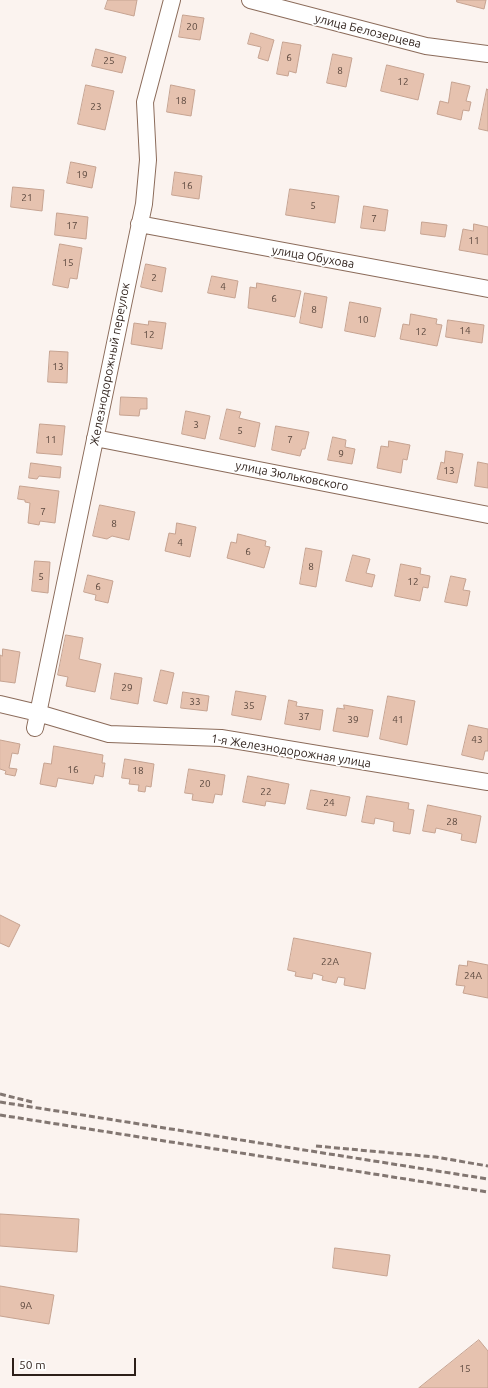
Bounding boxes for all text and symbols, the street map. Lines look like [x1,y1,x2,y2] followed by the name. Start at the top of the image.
[313,11,423,51] street label: улица Белозерцева
[186,21,198,33] house number: 20
[286,52,292,64] house number: 6
[103,55,115,67] house number: 25
[337,65,343,77] house number: 8
[397,76,409,88] house number: 12
[175,95,187,107] house number: 18
[90,101,102,113] house number: 23
[76,169,88,181] house number: 19
[181,180,193,192] house number: 16
[21,192,33,204] house number: 21
[310,200,316,212] house number: 5
[371,213,377,225] house number: 7
[66,220,78,232] house number: 17
[468,235,480,247] house number: 11
[271,243,355,271] street label: улица Обухова
[62,257,74,269] house number: 15
[151,272,157,284] house number: 2
[87,281,133,447] street label: Железнодорожный переулок
[220,281,226,293] house number: 4
[271,293,277,305] house number: 6
[311,304,317,316] house number: 8
[357,314,369,326] house number: 10
[459,325,471,337] house number: 14
[415,326,427,338] house number: 12
[143,329,155,341] house number: 12
[52,361,64,373] house number: 13
[193,419,199,431] house number: 3
[237,425,243,437] house number: 5
[45,434,57,446] house number: 11
[287,434,293,446] house number: 7
[338,448,344,460] house number: 9
[234,458,350,494] street label: улица Зюльковского
[443,465,455,477] house number: 13
[40,506,46,518] house number: 7
[111,518,117,530] house number: 8
[177,537,183,549] house number: 4
[245,546,251,558] house number: 6
[308,561,314,573] house number: 8
[38,571,44,583] house number: 5
[407,576,419,588] house number: 12
[95,581,101,593] house number: 6
[121,682,133,694] house number: 29
[189,696,201,708] house number: 33
[243,700,255,712] house number: 35
[298,711,310,723] house number: 37
[347,714,359,726] house number: 39
[392,714,404,726] house number: 41
[210,731,372,771] street label: 1-я Железнодорожная улица
[471,734,483,746] house number: 43
[67,764,79,776] house number: 16
[132,765,144,777] house number: 18
[199,778,211,790] house number: 20
[260,786,272,798] house number: 22
[323,797,335,809] house number: 24
[446,816,458,828] house number: 28
[321,956,339,968] house number: 22А
[464,970,482,982] house number: 24А
[20,1300,32,1312] house number: 9А
[14,1350,138,1376] scale bar
[19,1358,46,1371] text: 50 m
[459,1363,471,1375] house number: 15

